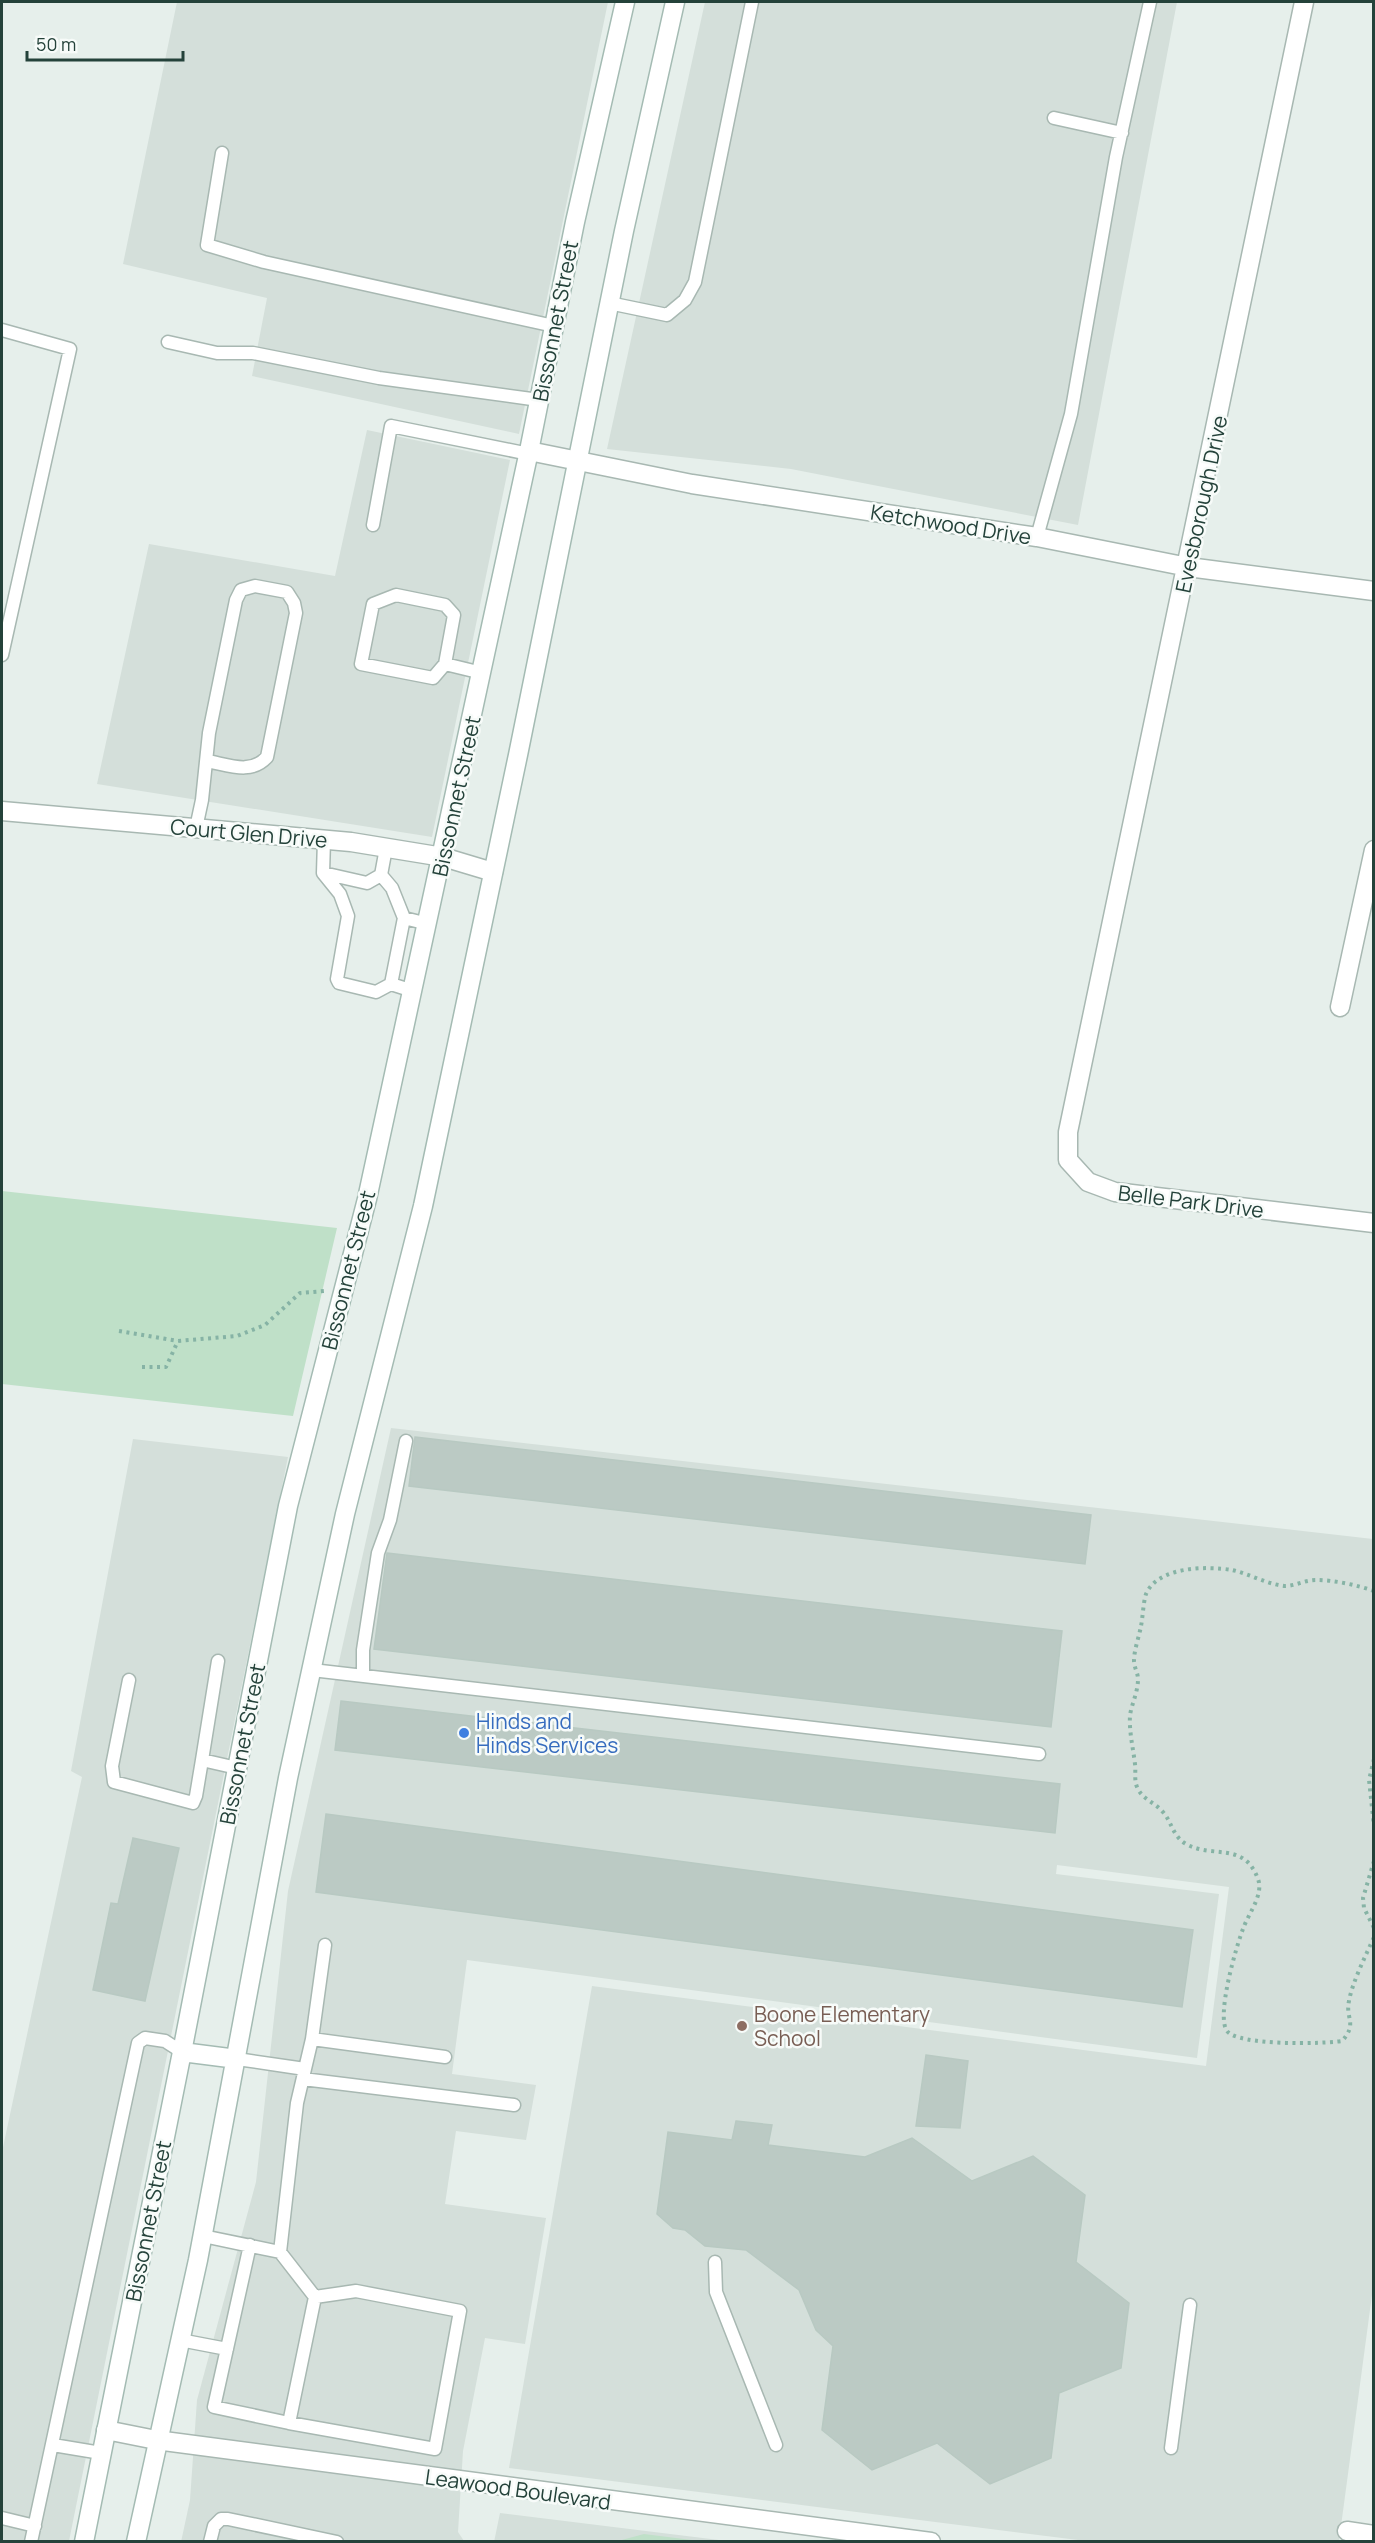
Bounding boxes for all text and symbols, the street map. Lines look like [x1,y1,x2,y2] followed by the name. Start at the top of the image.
[27,24,183,62] scale bar
[36,32,76,56] text: 50 m
[526,238,584,404] street label: Bissonnet Street
[1169,413,1233,595] street label: Evesborough Drive
[869,497,1033,551] street label: Ketchwood Drive
[425,713,487,879] street label: Bissonnet Street
[169,812,329,854] street label: Court Glen Drive
[1117,1178,1265,1224] street label: Belle Park Drive
[315,1187,381,1353] street label: Bissonnet Street
[213,1661,271,1827] street label: Bissonnet Street
[476,1707,618,1759] place label: Hinds and Hinds Services
[457,1726,471,1740] marker: Hinds and Hinds Services
[754,2000,930,2052] place label: Boone Elementary School
[735,2019,749,2033] marker: Boone Elementary School
[119,2138,177,2304] street label: Bissonnet Street
[423,2462,613,2516] street label: Leawood Boulevard

